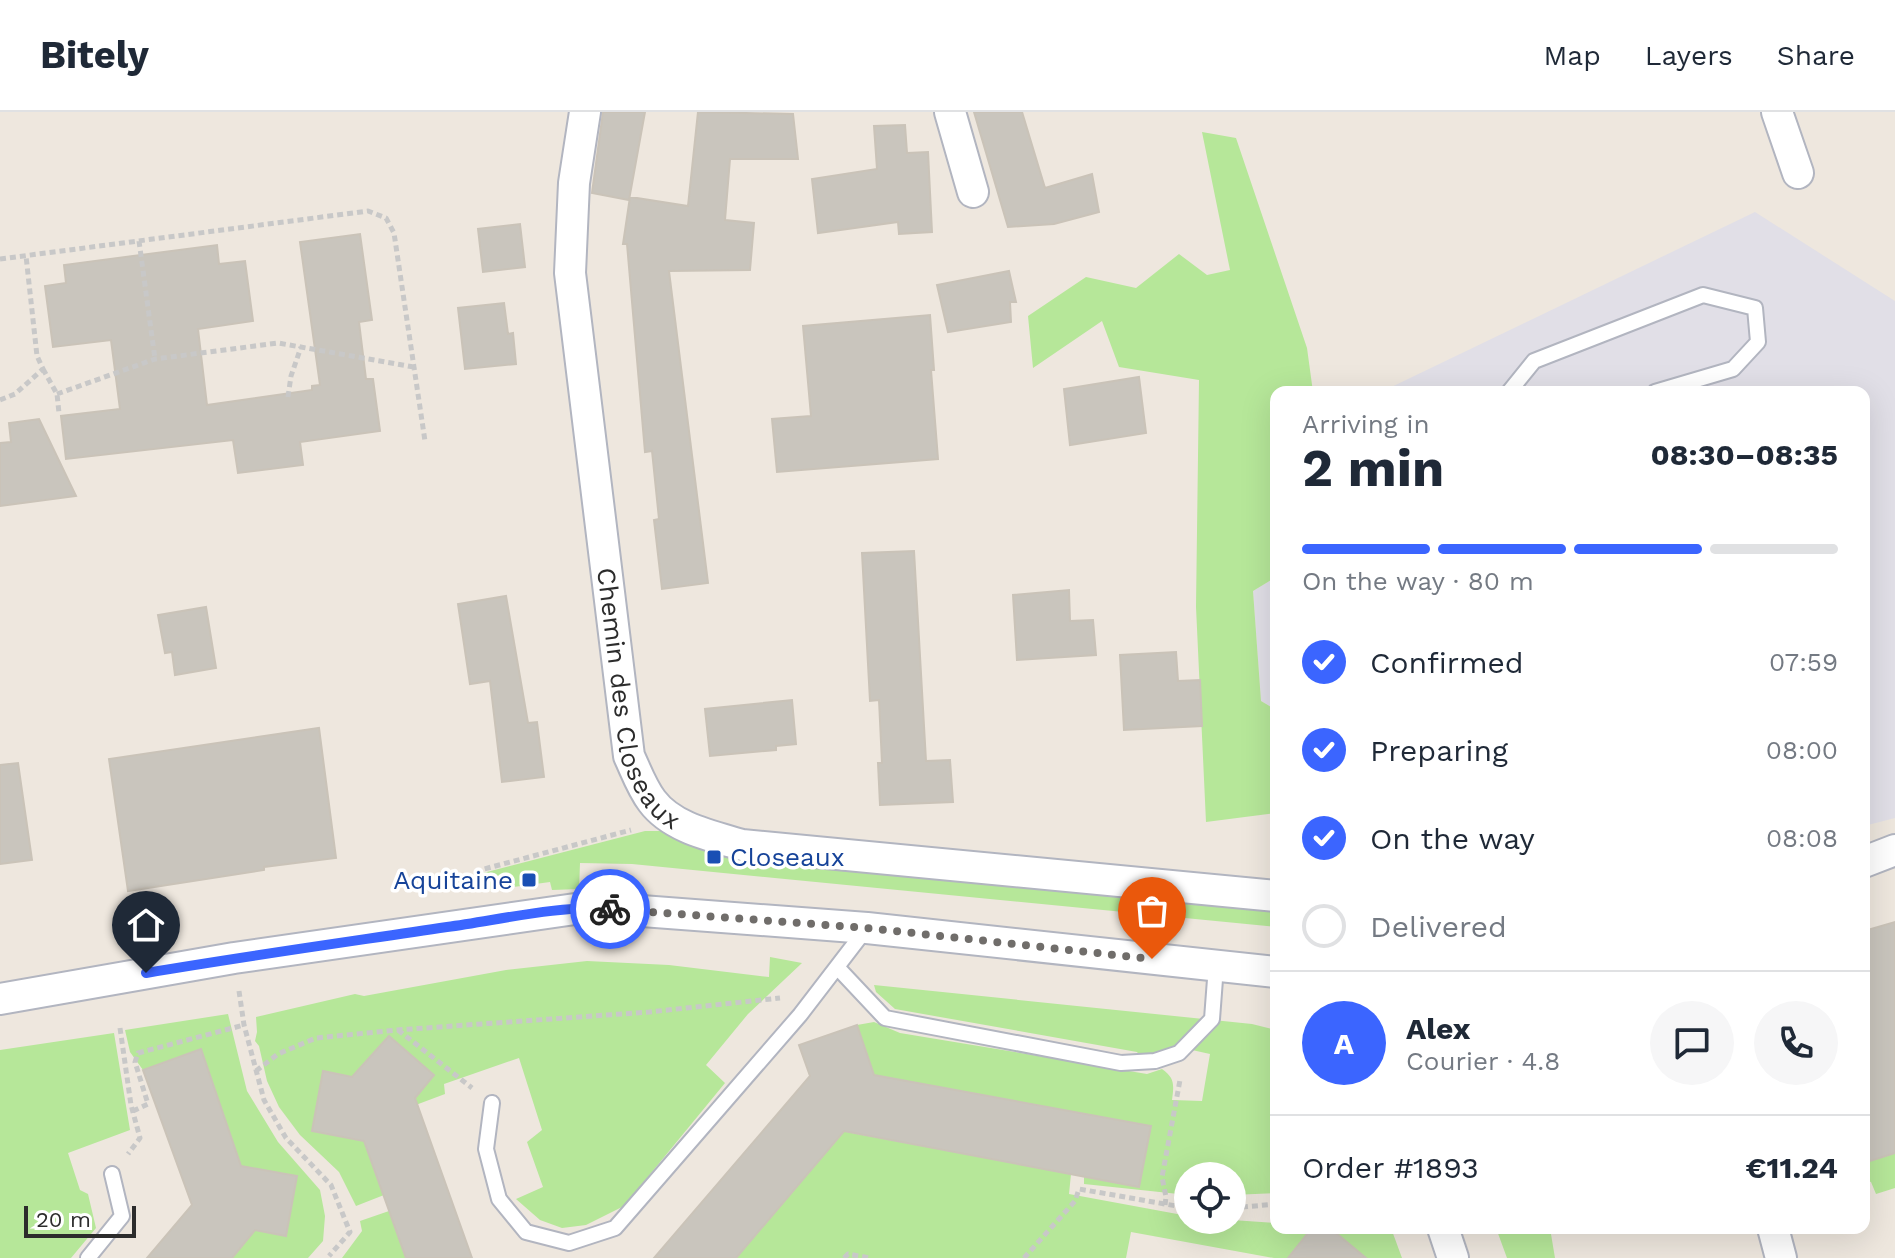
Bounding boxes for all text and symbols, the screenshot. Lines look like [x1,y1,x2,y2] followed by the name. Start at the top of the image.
[40,33,149,77] text: Bitely
[1544,39,1601,72] text: Map
[1645,39,1733,72] text: Layers
[1777,39,1855,72] text: Share
[1302,409,1430,439] text: Arriving in
[1650,437,1838,472] text: 08:30–08:35
[1302,438,1444,499] text: 2 min
[591,566,686,835] street label: Chemin des Closeaux
[1302,566,1534,596] text: On the way · 80 m
[1302,640,1346,684] icon: check
[1370,645,1524,680] text: Confirmed
[1769,647,1838,677] text: 07:59
[1302,728,1346,772] icon: check
[1370,733,1508,768] text: Preparing
[1766,735,1838,765] text: 08:00
[1302,816,1346,860] icon: check
[1370,821,1535,856] text: On the way
[1766,823,1838,853] text: 08:08
[730,842,845,872] place label: Closeaux
[705,848,723,866] marker: Closeaux
[393,865,513,895] place label: Aquitaine
[570,869,650,949] courier
[520,871,538,889] marker: Aquitaine
[1118,877,1186,959] pin
[588,887,632,931] icon: bike
[1130,889,1174,933] icon: bag
[112,891,180,973] pin
[124,903,168,947] icon: home
[1370,909,1507,944] text: Delivered
[1650,1001,1734,1085] button: chat
[1754,1001,1838,1085] button: phone
[1406,1011,1470,1046] text: Alex
[1334,1026,1354,1061] text: A
[1406,1046,1560,1076] text: Courier · 4.8
[1302,1150,1479,1185] text: Order #1893
[1745,1150,1838,1185] text: €11.24
[1174,1162,1246,1234] map controls
[1174,1162,1246,1234] button: locate
[24,1202,136,1238] scale bar
[36,1207,91,1232] text: 20 m

